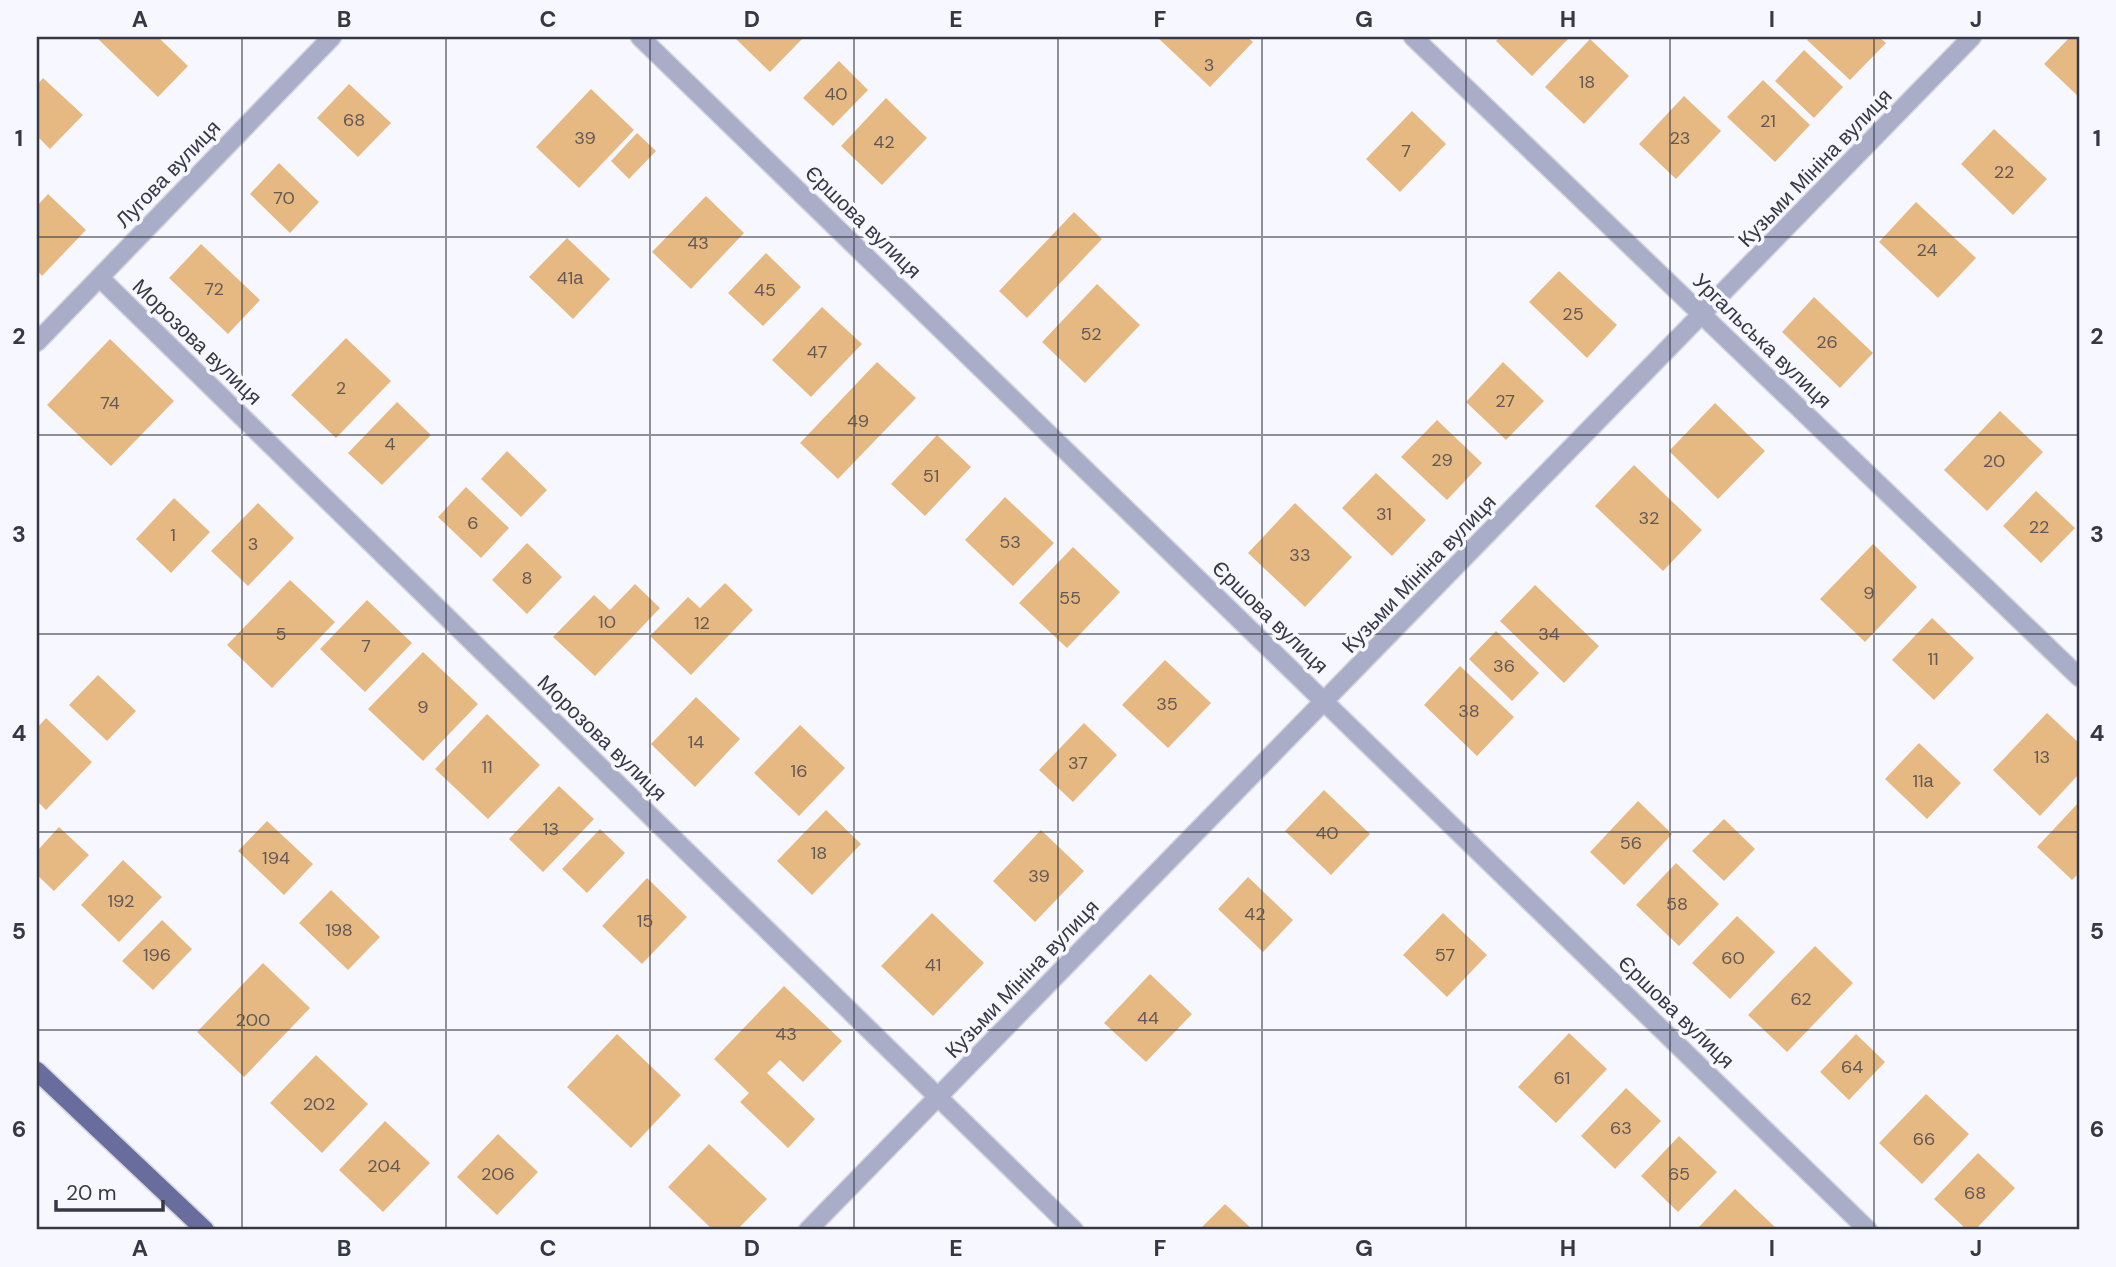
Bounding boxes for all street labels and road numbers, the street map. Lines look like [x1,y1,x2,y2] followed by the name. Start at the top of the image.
[1732,83,1898,253] street label: Кузьми Мініна вулиця
[109,114,227,234] street label: Лугова вулиця
[799,159,927,285] street label: Єршова вулиця
[1687,267,1837,415] street label: Ургальська вулиця
[126,273,268,411] street label: Морозова вулиця
[1336,489,1502,659] street label: Кузьми Мініна вулиця
[1206,554,1334,680] street label: Єршова вулиця
[531,669,673,807] street label: Морозова вулиця
[939,894,1105,1064] street label: Кузьми Мініна вулиця
[1612,949,1740,1075] street label: Єршова вулиця

